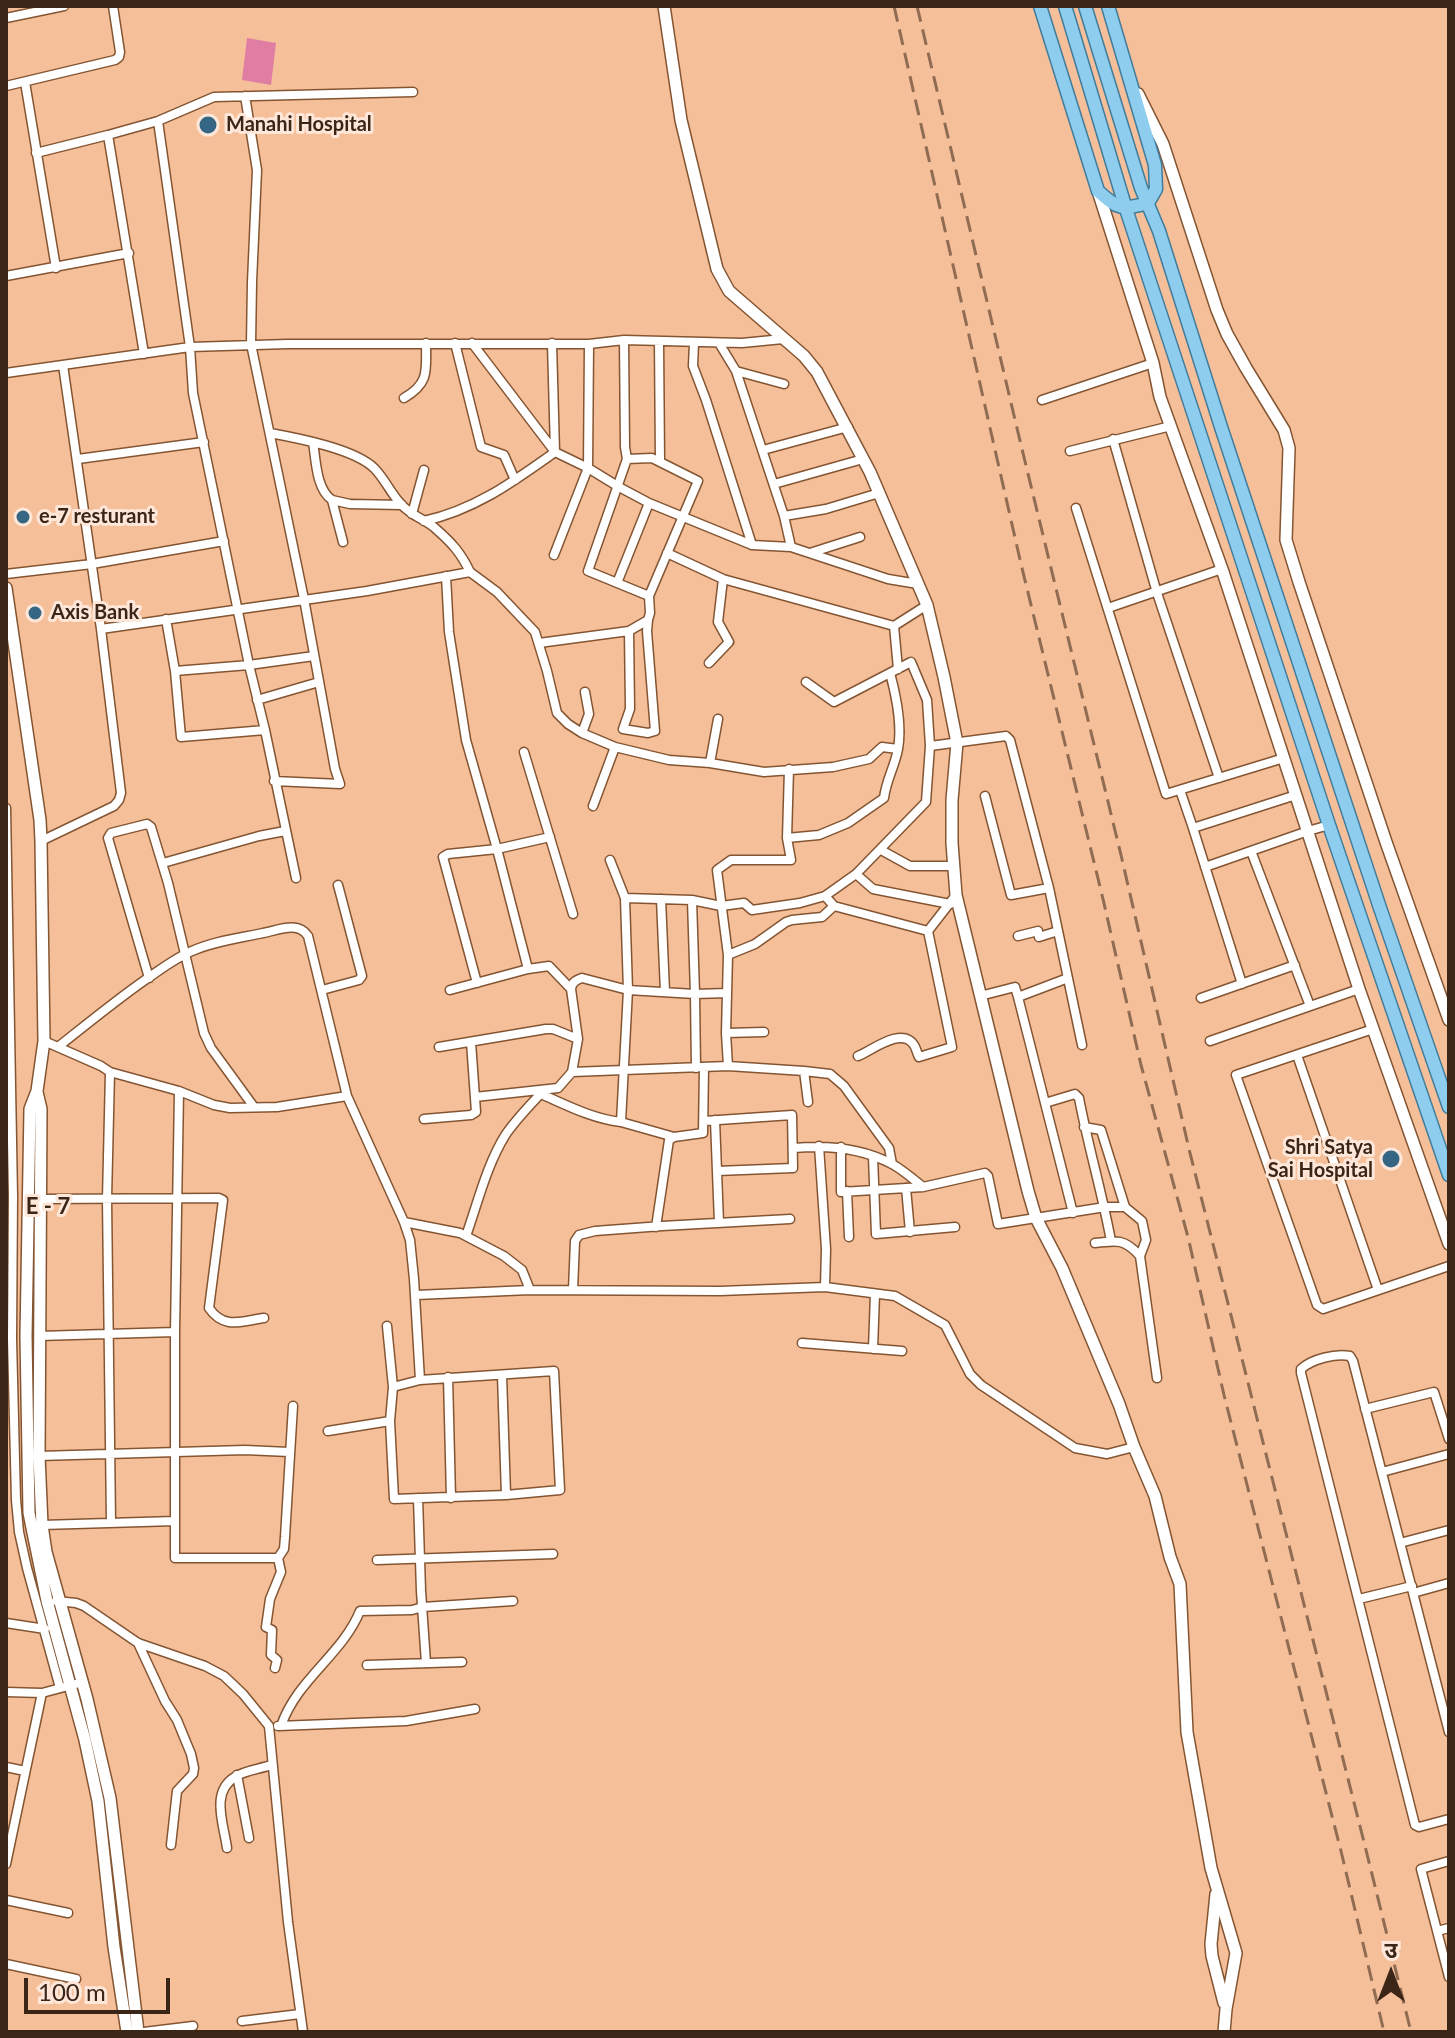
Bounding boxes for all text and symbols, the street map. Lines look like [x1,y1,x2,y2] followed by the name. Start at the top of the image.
[226,113,372,137] place label: Manahi Hospital
[197,114,219,136] marker: Manahi Hospital
[39,505,155,529] place label: e-7 resturant
[14,508,32,526] marker: e-7 resturant
[51,601,139,625] place label: Axis Bank
[26,604,44,622] marker: Axis Bank
[1268,1136,1373,1183] place label: Shri Satya Sai Hospital
[1380,1148,1402,1170] marker: Shri Satya Sai Hospital
[26,1194,70,1220] district label: E - 7
[1351,1934,1431,2014] north arrow
[1385,1936,1397,1963] text: उ
[28,1962,174,2012] scale bar
[38,1977,106,2006] text: 100 m

